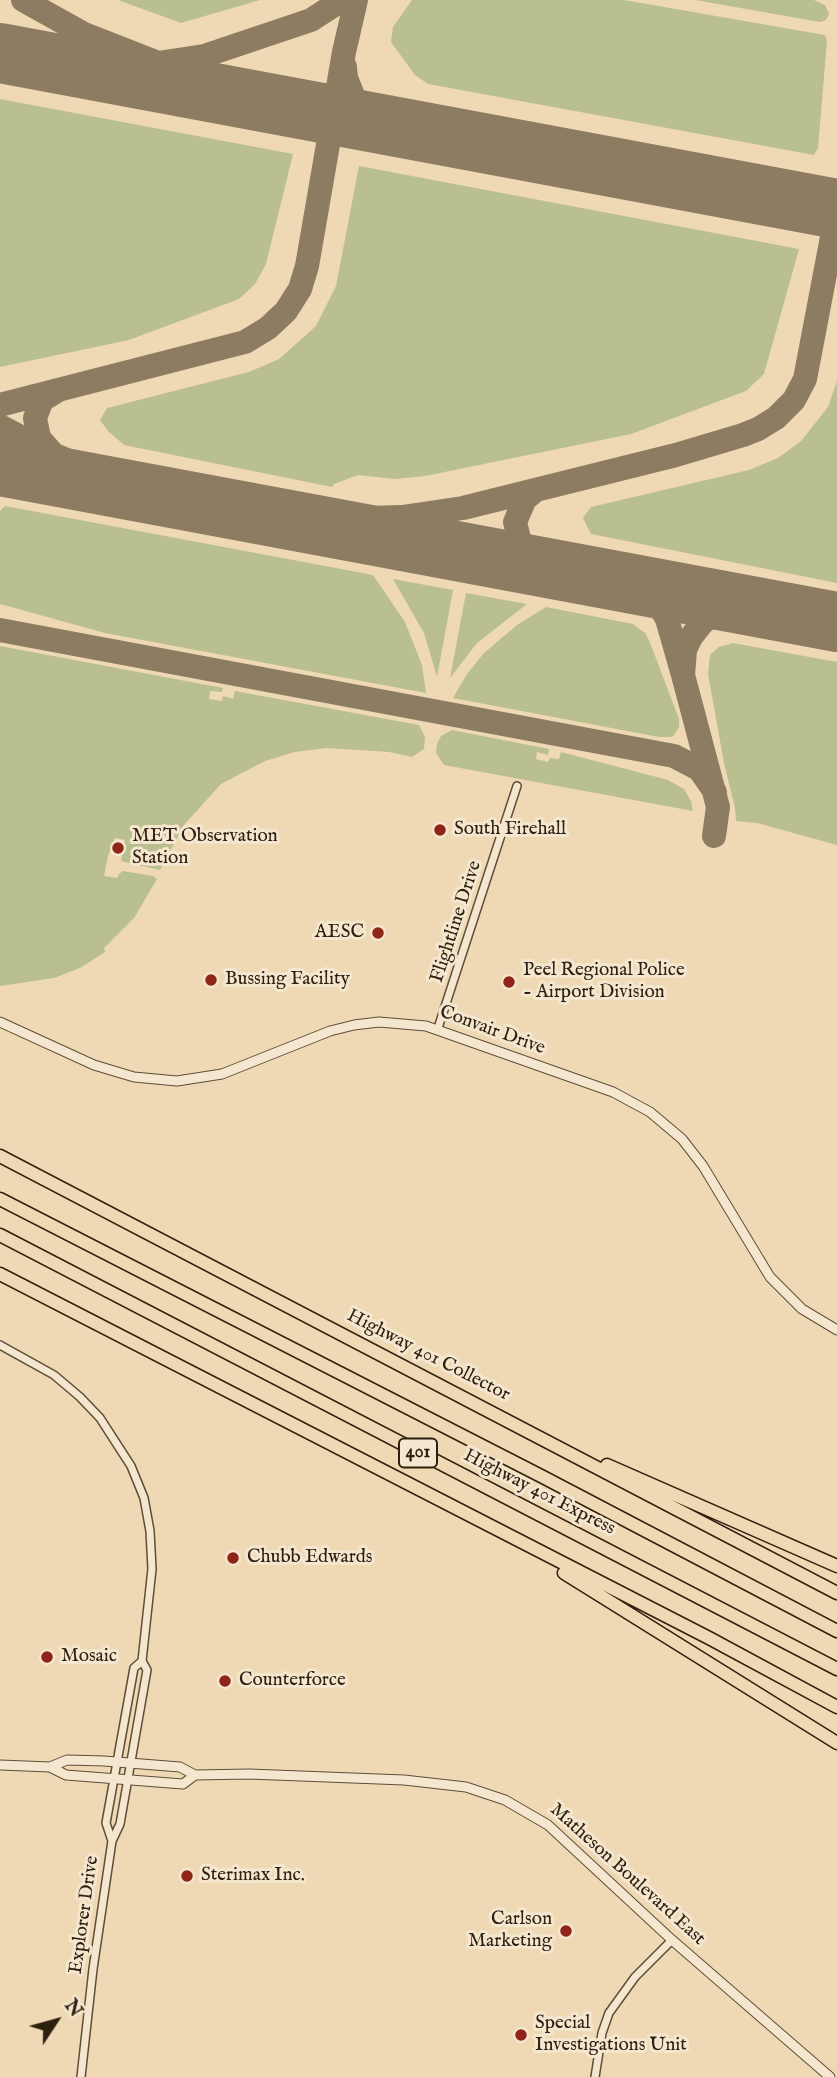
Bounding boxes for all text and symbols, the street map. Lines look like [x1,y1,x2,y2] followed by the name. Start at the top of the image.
[454,819,566,841] place label: South Firehall
[432,822,448,838] marker: South Firehall
[132,826,278,870] place label: MET Observation Station
[110,840,126,856] marker: MET Observation Station
[427,858,487,986] street label: Flightline Drive
[315,922,364,944] place label: AESC
[370,925,386,941] marker: AESC
[523,960,685,1004] place label: Peel Regional Police - Airport Division
[225,969,350,991] place label: Bussing Facility
[203,972,219,988] marker: Bussing Facility
[501,974,517,990] marker: Peel Regional Police - Airport Division
[436,1001,548,1061] street label: Convair Drive
[343,1305,513,1407] street label: Highway 401 Collector
[399,1438,437,1468] road number: 401
[459,1445,619,1541] street label: Highway 401 Express
[247,1547,372,1569] place label: Chubb Edwards
[225,1550,241,1566] marker: Chubb Edwards
[61,1646,117,1668] place label: Mosaic
[39,1649,55,1665] marker: Mosaic
[239,1670,346,1692] place label: Counterforce
[217,1673,233,1689] marker: Counterforce
[545,1799,709,1951] street label: Matheson Boulevard East
[65,1855,105,1975] street label: Explorer Drive
[201,1865,305,1887] place label: Sterimax Inc.
[179,1868,195,1884] marker: Sterimax Inc.
[468,1909,552,1953] place label: Carlson Marketing
[558,1923,574,1939] marker: Carlson Marketing
[21,1986,91,2056] north arrow
[58,1995,88,2022] text: N
[535,2013,687,2057] place label: Special Investigations Unit
[513,2027,529,2043] marker: Special Investigations Unit

